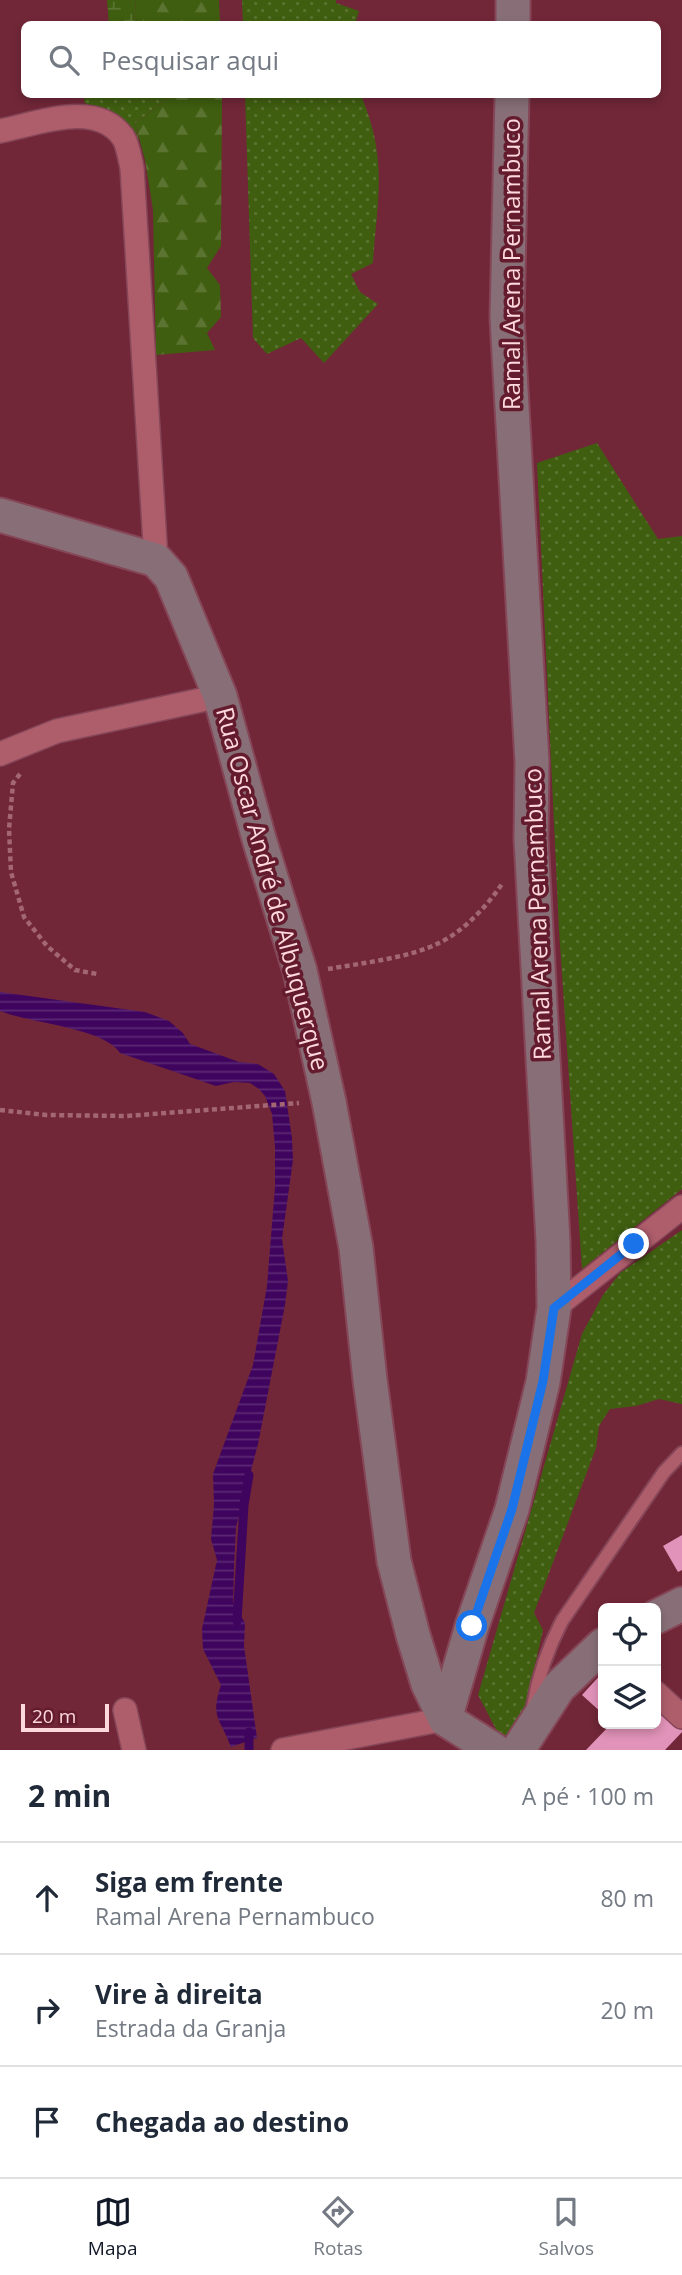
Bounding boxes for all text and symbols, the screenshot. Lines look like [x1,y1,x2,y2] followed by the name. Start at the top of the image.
[21,21,661,98] search box
[45,41,83,79] icon: search
[101,42,279,78] text: Pesquisar aqui
[494,118,527,410] street label: Ramal Arena Pernambuco
[209,703,338,1074] street label: Rua Oscar André de Albuquerque
[515,768,558,1061] street label: Ramal Arena Pernambuco
[618,1228,649,1259] route end
[598,1603,661,1729] map controls
[598,1603,661,1666] button: locate
[456,1610,487,1641] route start
[598,1666,661,1729] button: layers
[21,1701,108,1733] scale bar
[32,1703,76,1729] text: 20 m
[28,1775,111,1816] text: 2 min
[522,1780,654,1812] text: A pé · 100 m
[95,1864,283,1900] text: Siga em frente
[28,1879,66,1917] icon: ahead
[600,1882,654,1914] text: 80 m
[95,1900,375,1932] text: Ramal Arena Pernambuco
[95,1976,263,2012] text: Vire à direita
[28,1991,66,2029] icon: right
[600,1994,654,2026] text: 20 m
[95,2012,286,2044] text: Estrada da Granja
[28,2103,66,2141] icon: arrive
[95,2104,349,2140] text: Chegada ao destino
[88,2193,138,2261] tab: Mapa
[313,2193,363,2261] tab: Rotas
[538,2193,594,2261] tab: Salvos

